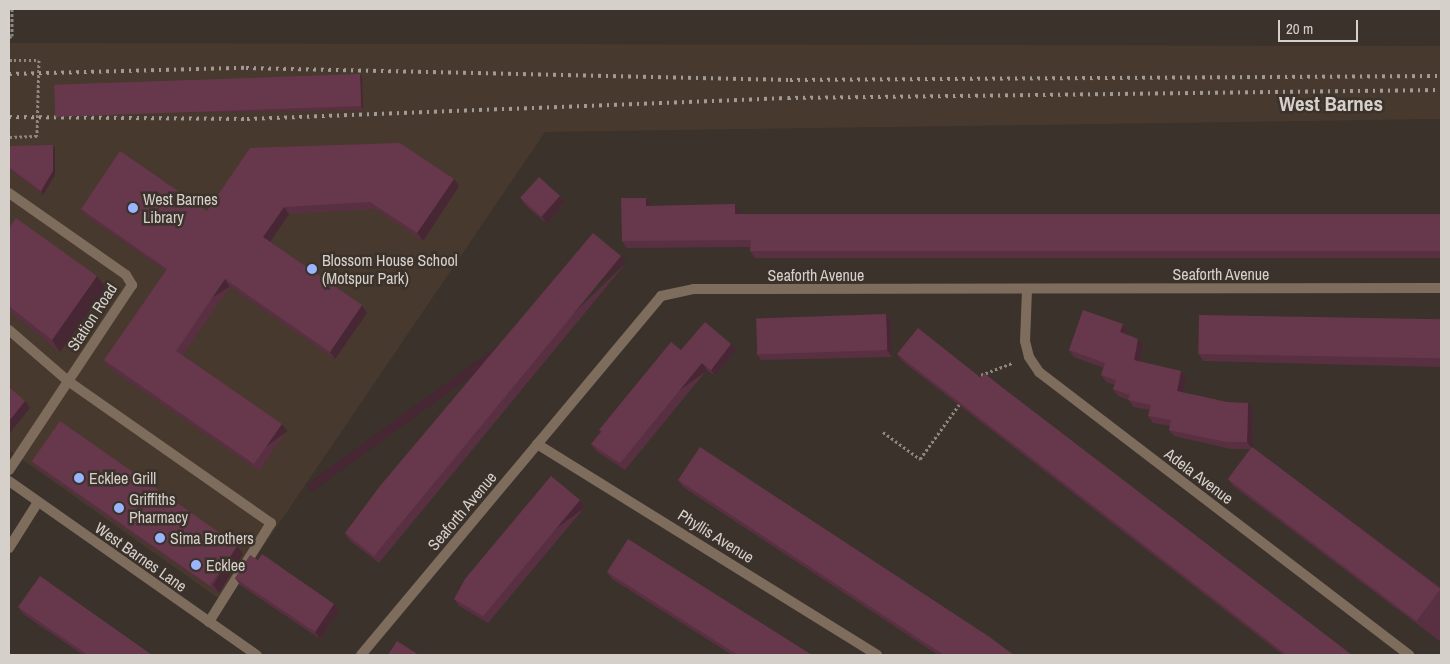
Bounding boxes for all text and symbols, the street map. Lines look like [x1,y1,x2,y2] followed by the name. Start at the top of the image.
[1280,10,1360,42] scale bar
[1286,18,1313,39] text: 20 m
[1279,91,1383,117] district label: West Barnes
[143,189,218,227] place label: West Barnes Library
[127,202,139,214] marker: West Barnes Library
[322,250,458,288] place label: Blossom House School (Motspur Park)
[306,263,318,275] marker: Blossom House School (Motspur Park)
[1172,264,1270,284] street label: Seaforth Avenue
[767,265,865,285] street label: Seaforth Avenue
[63,280,121,354] street label: Station Road
[1161,444,1237,508] street label: Adela Avenue
[423,467,501,555] street label: Seaforth Avenue
[89,468,156,488] place label: Ecklee Grill
[73,472,85,484] marker: Ecklee Grill
[129,489,188,527] place label: Griffiths Pharmacy
[113,502,125,514] marker: Griffiths Pharmacy
[674,505,758,567] street label: Phyllis Avenue
[91,518,191,596] street label: West Barnes Lane
[170,528,254,548] place label: Sima Brothers
[154,532,166,544] marker: Sima Brothers
[206,555,245,575] place label: Ecklee
[190,559,202,571] marker: Ecklee

